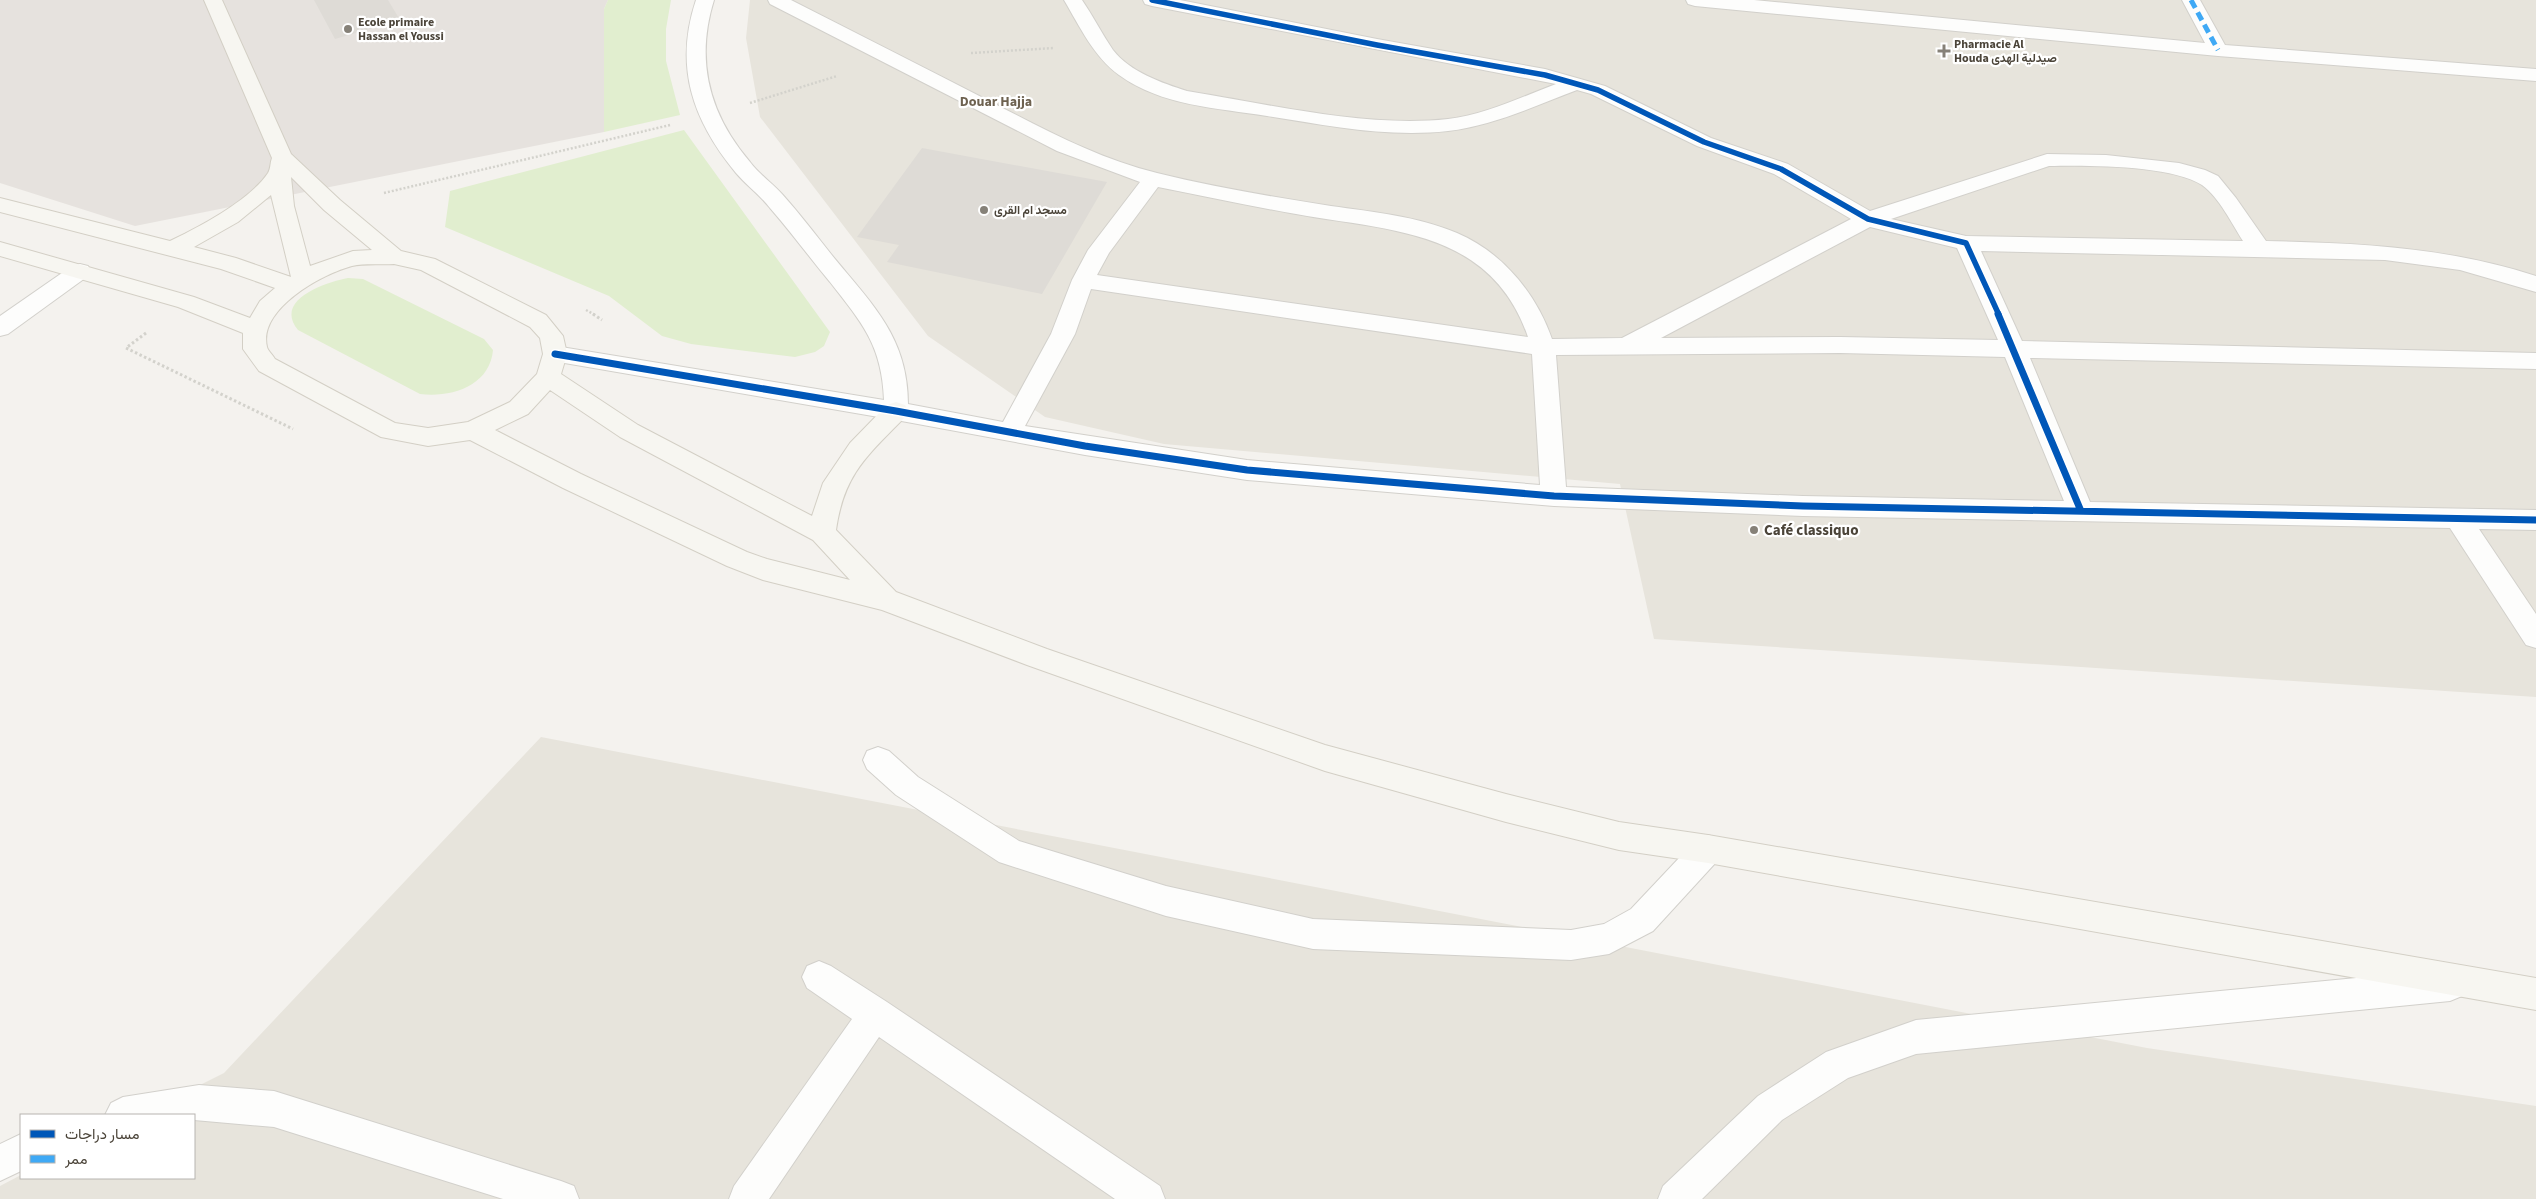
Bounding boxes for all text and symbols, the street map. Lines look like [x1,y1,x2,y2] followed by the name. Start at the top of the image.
[358,14,444,45] place label: Ecole primaire Hassan el Youssi
[342,23,354,35] marker: Ecole primaire Hassan el Youssi
[1954,36,2057,67] place label: Pharmacie Al Houda صيدلية الهدى
[1938,45,1950,57] marker: Pharmacie Al Houda صيدلية الهدى
[960,92,1032,112] district label: Douar Hajja
[994,202,1067,219] place label: مسجد ام القرى
[978,204,990,216] marker: مسجد ام القرى
[1764,520,1858,541] place label: Café classiquo
[1748,524,1760,536] marker: Café classiquo
[20,1114,195,1179] legend
[65,1124,140,1145] text: مسار دراجات
[64,1149,87,1170] text: ممر

